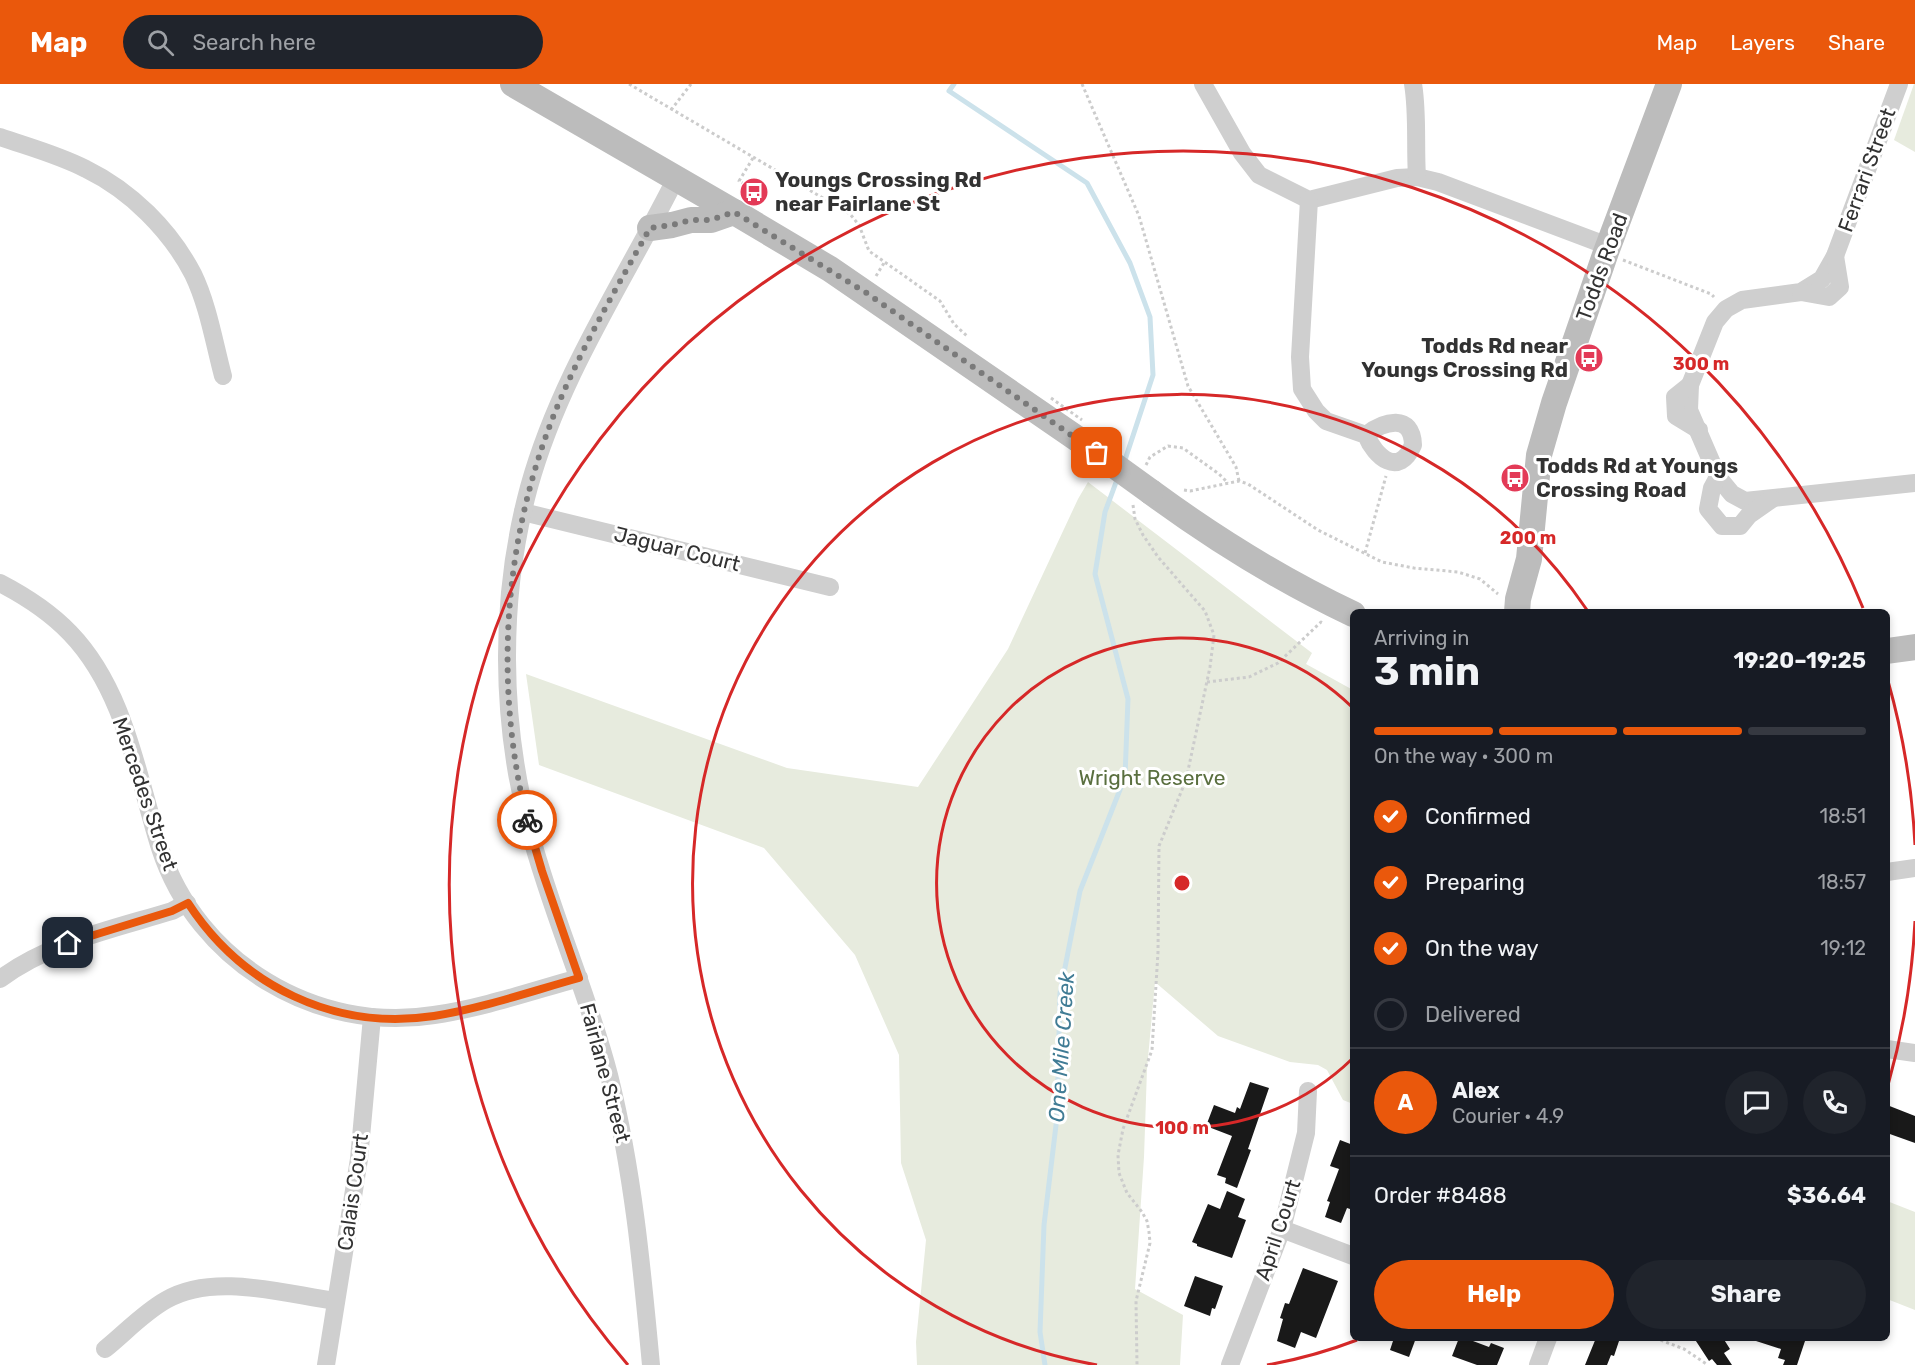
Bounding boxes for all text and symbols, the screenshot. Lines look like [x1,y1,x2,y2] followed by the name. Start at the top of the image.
[123,15,543,69] search box
[30,26,87,59] text: Map
[144,26,177,59] icon: search
[192,29,316,56] text: Search here
[1656,30,1697,55] text: Map
[1730,30,1795,55] text: Layers
[1828,30,1885,55] text: Share
[1833,104,1901,235] street label: Ferrari Street
[775,167,982,216] place label: Youngs Crossing Rd near Fairlane St
[738,176,770,208] bus stop icon: Youngs Crossing Rd near Fairlane St
[1570,210,1633,324] street label: Todds Road
[1361,333,1568,382] place label: Todds Rd near Youngs Crossing Rd
[1573,342,1605,374] bus stop icon: Todds Rd near Youngs Crossing Rd
[1673,353,1729,375] text: 300 m
[1071,427,1122,478] pin
[1080,436,1113,469] icon: bag
[1536,453,1738,502] place label: Todds Rd at Youngs Crossing Road
[1499,462,1531,494] bus stop icon: Todds Rd at Youngs Crossing Road
[611,521,743,576] street label: Jaguar Court
[1500,527,1556,549] text: 200 m
[1374,626,1469,650] text: Arriving in
[1733,647,1866,674] text: 19:20–19:25
[1374,649,1480,695] text: 3 min
[108,714,183,874] street label: Mercedes Street
[1374,744,1553,768] text: On the way · 300 m
[1079,765,1226,790] park label: Wright Reserve
[497,790,557,850] courier
[1374,800,1407,833] icon: check
[1425,803,1531,830] text: Confirmed
[511,804,544,837] icon: bike
[1819,804,1866,828] text: 18:51
[1374,866,1407,899] icon: check
[1425,869,1525,896] text: Preparing
[1817,870,1866,894] text: 18:57
[1172,873,1192,893] centre of rings
[42,917,93,968] pin
[51,926,84,959] icon: home
[1374,932,1407,965] icon: check
[1425,935,1539,962] text: On the way
[1820,936,1866,960] text: 19:12
[1043,970,1080,1123] water label: One Mile Creek
[575,1000,636,1145] street label: Fairlane Street
[1425,1001,1521,1028] text: Delivered
[1725,1071,1788,1134] button: chat
[1803,1071,1866,1134] button: phone
[1452,1077,1500,1104] text: Alex
[1398,1089,1413,1116] text: A
[1452,1104,1564,1128] text: Courier · 4.9
[1155,1117,1209,1139] text: 100 m
[332,1132,373,1252] street label: Calais Court
[1249,1176,1306,1284] street label: April Court
[1374,1182,1507,1209] text: Order #8488
[1787,1182,1866,1209] text: $36.64
[1374,1260,1614,1329] button: Help
[1626,1260,1866,1329] button: Share

